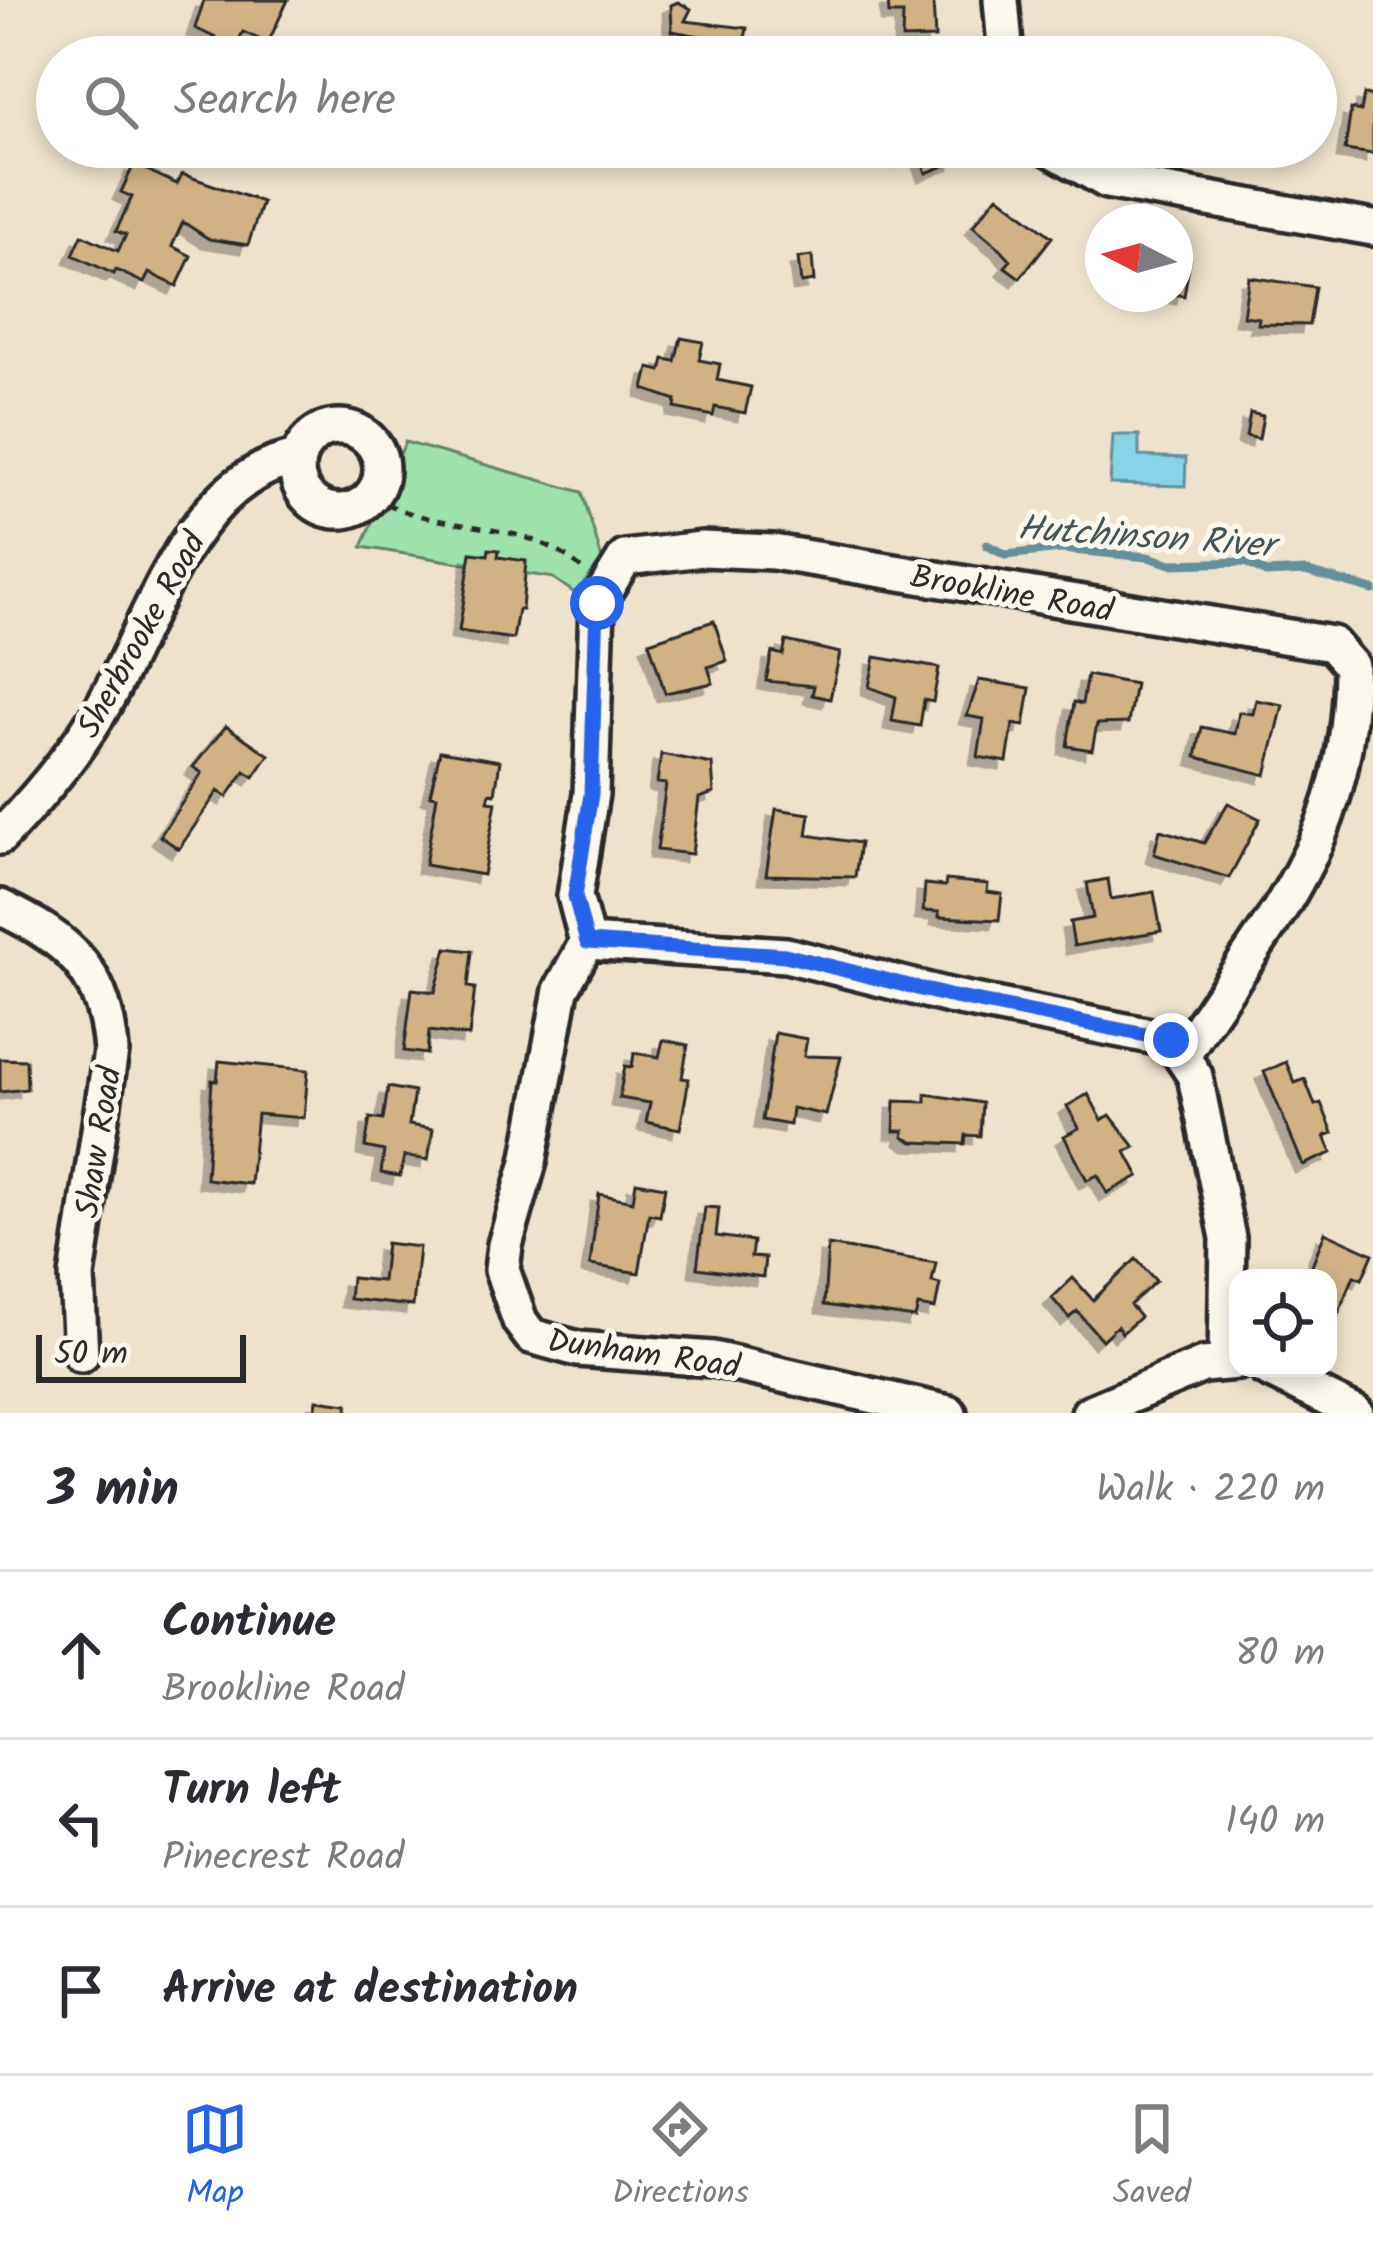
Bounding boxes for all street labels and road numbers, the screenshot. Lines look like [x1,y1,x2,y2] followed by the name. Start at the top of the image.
[64,521,222,749] street label: Sherbrooke Road
[906,552,1118,640] street label: Brookline Road
[62,1062,139,1222] street label: Shaw Road
[544,1316,745,1395] street label: Dunham Road

